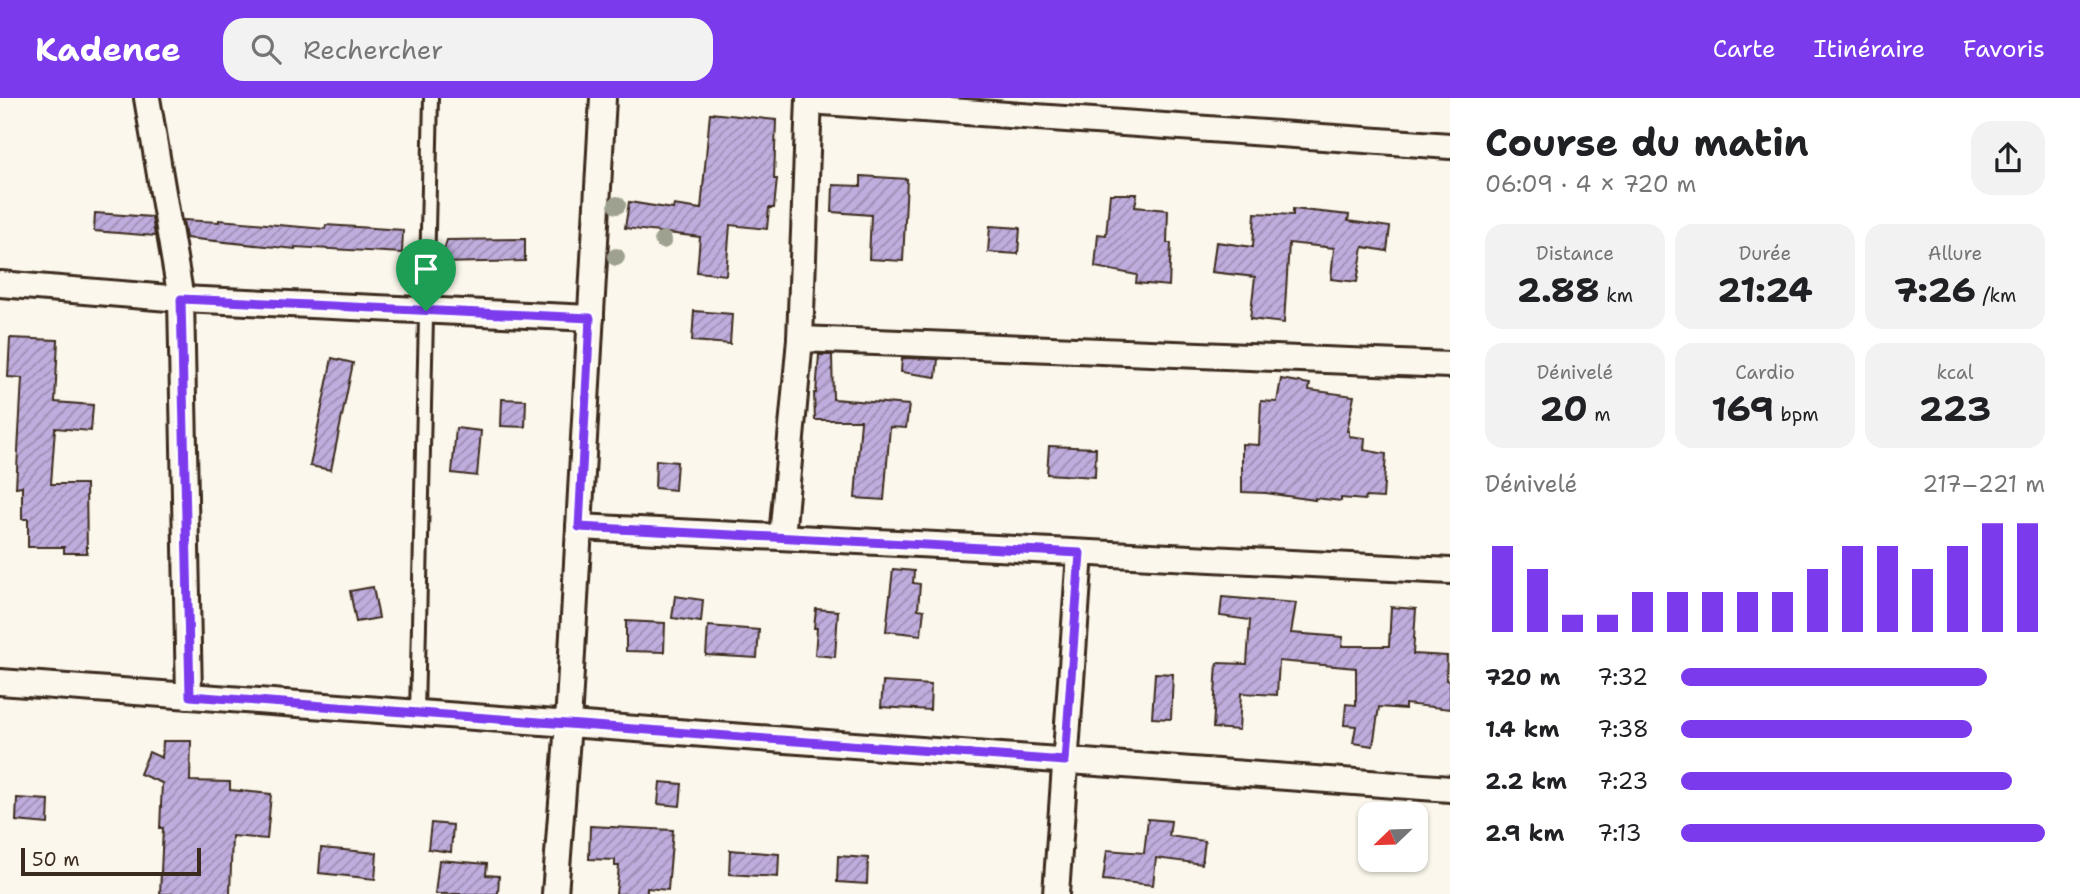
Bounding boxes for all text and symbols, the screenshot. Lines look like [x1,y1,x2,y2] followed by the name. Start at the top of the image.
[223,18,713,81] search box
[35,27,181,72] text: Kadence
[247,30,285,68] icon: search
[303,32,443,67] text: Rechercher
[1713,33,1776,65] text: Carte
[1814,33,1925,65] text: Itinéraire
[1963,33,2045,65] text: Favoris
[1485,117,1809,168] text: Course du matin
[1971,121,2045,195] button: share
[1485,169,1696,199] text: 06:09 · 4 × 720 m
[396,239,456,311] pin
[1536,241,1614,266] text: Distance
[1739,241,1791,266] text: Durée
[1928,241,1982,266] text: Allure
[407,250,445,288] icon: arrive
[1517,266,1600,313] text: 2.88
[1717,266,1813,313] text: 21:24
[1894,266,1976,313] text: 7:26
[1600,283,1633,308] text: km
[1976,283,2016,308] text: /km
[1537,360,1613,385] text: Dénivelé
[1735,360,1795,385] text: Cardio
[1937,360,1973,385] text: kcal
[1539,385,1588,432] text: 20
[1711,385,1774,432] text: 169
[1919,385,1991,432] text: 223
[1588,402,1611,427] text: m
[1774,402,1819,427] text: bpm
[1485,469,1577,499] text: Dénivelé
[1922,469,2045,499] text: 217–221 m
[1485,662,1561,692] text: 720 m
[1597,662,1648,692] text: 7:32
[1485,714,1559,744] text: 1.4 km
[1597,714,1649,744] text: 7:38
[1485,766,1567,796] text: 2.2 km
[1597,766,1648,796] text: 7:23
[1358,802,1428,872] north arrow
[1358,802,1428,872] map controls
[1485,818,1564,848] text: 2.9 km
[1597,818,1642,848] text: 7:13
[21,845,201,877] scale bar
[32,847,80,872] text: 50 m

